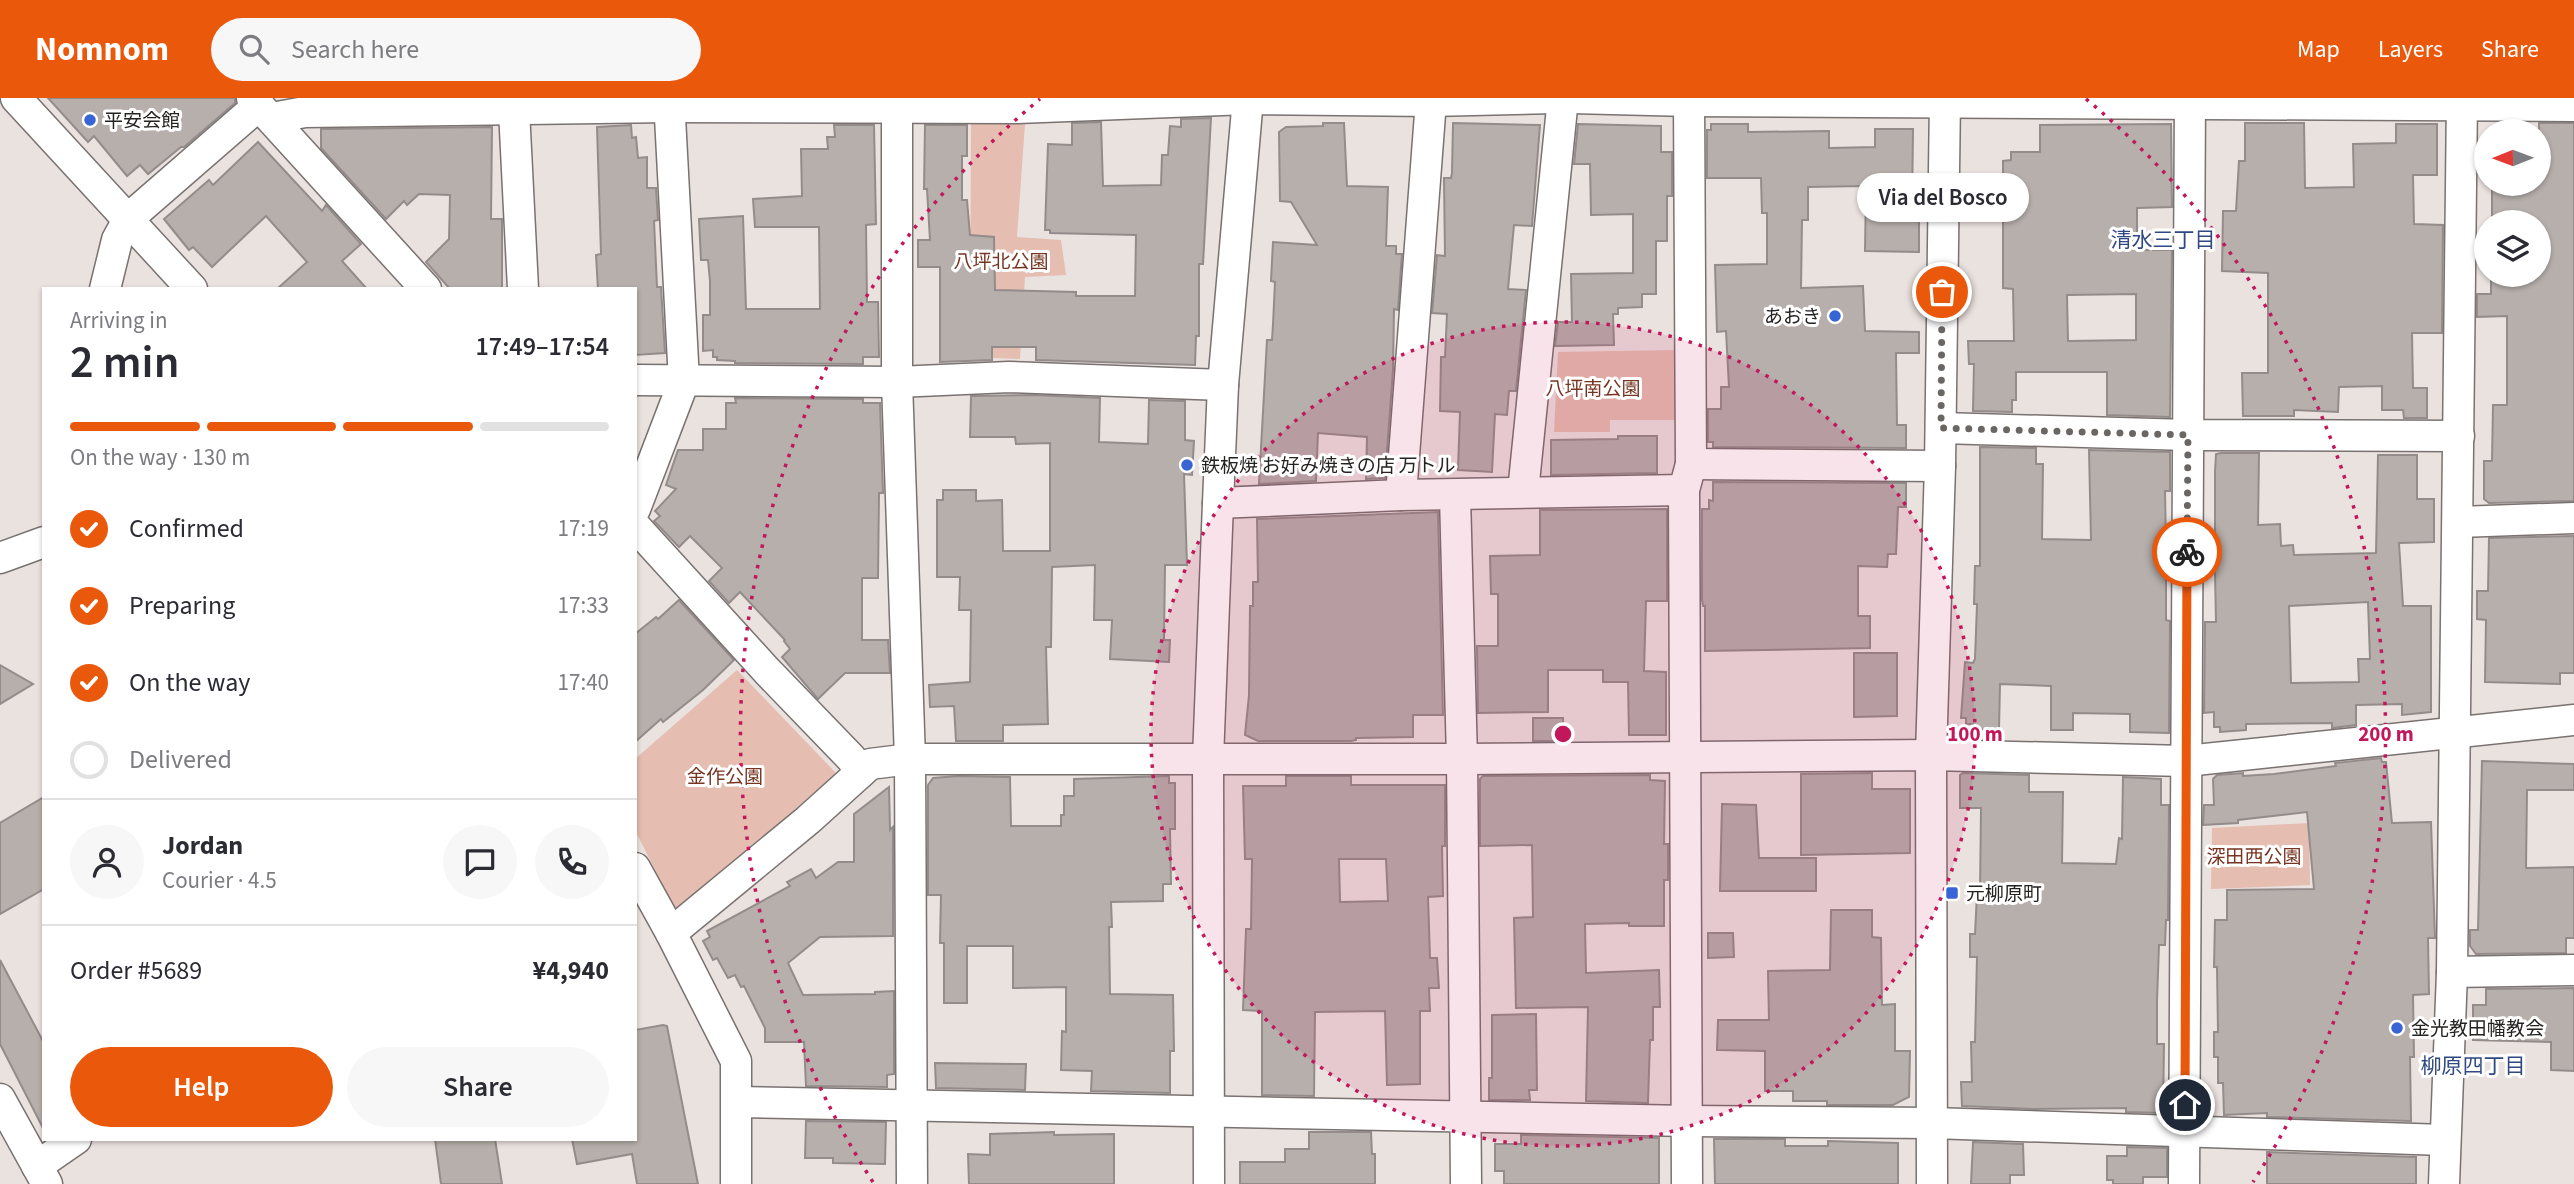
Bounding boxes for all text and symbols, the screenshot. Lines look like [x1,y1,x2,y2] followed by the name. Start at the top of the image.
[211,18,701,81] search box
[35,26,169,73] text: Nomnom
[235,30,273,68] icon: search
[291,31,419,68] text: Search here
[2297,32,2340,67] text: Map
[2378,32,2443,67] text: Layers
[2481,32,2539,67] text: Share
[104,108,180,135] place label: 平安会館
[82,112,98,128] marker: 平安会館
[2474,119,2552,196] north arrow
[2474,119,2551,287] map controls
[1856,173,2028,222] callout: Via del Bosco
[1878,181,2008,214] text: Via del Bosco
[2474,210,2551,287] button: layers
[2111,225,2216,255] district label: 清水三丁目
[953,249,1049,276] park label: 八坪北公園
[1912,262,1972,322] pin
[1923,273,1961,311] icon: bag
[70,304,168,337] text: Arriving in
[1764,304,1821,331] place label: あおき
[1827,308,1843,324] marker: あおき
[476,328,609,365] text: 17:49–17:54
[70,330,179,395] text: 2 min
[1545,376,1641,403] park label: 八坪南公園
[70,441,250,474] text: On the way · 130 m
[1201,453,1456,480] place label: 鉄板焼 お好み焼きの店 万トル
[1179,457,1195,473] marker: 鉄板焼 お好み焼きの店 万トル
[70,510,108,548] icon: check
[129,510,244,547] text: Confirmed
[558,512,609,545] text: 17:19
[2152,517,2222,587] courier
[2168,533,2206,571] icon: bike
[70,587,108,625] icon: check
[129,587,235,624] text: Preparing
[558,589,609,622] text: 17:33
[70,664,108,702] icon: check
[129,664,250,701] text: On the way
[558,666,609,699] text: 17:40
[1947,719,2003,749] text: 100 m
[2358,719,2414,749] text: 200 m
[1551,722,1575,746] centre of rings
[129,741,232,778] text: Delivered
[687,764,763,791] park label: 金作公園
[70,825,144,899] button: person
[443,825,517,899] button: chat
[535,825,609,899] button: phone
[162,827,243,864] text: Jordan
[2206,844,2302,871] park label: 深田西公園
[162,864,277,897] text: Courier · 4.5
[1966,881,2042,908] place label: 元柳原町
[1944,885,1960,901] marker: 元柳原町
[70,952,202,989] text: Order #5689
[533,952,609,989] text: ¥4,940
[2411,1016,2544,1043] place label: 金光教田幡教会
[2389,1020,2405,1036] marker: 金光教田幡教会
[70,1047,333,1127] button: Help
[347,1047,609,1127] button: Share
[2421,1051,2526,1081] district label: 柳原四丁目
[2155,1075,2215,1135] pin
[2166,1086,2204,1124] icon: home

